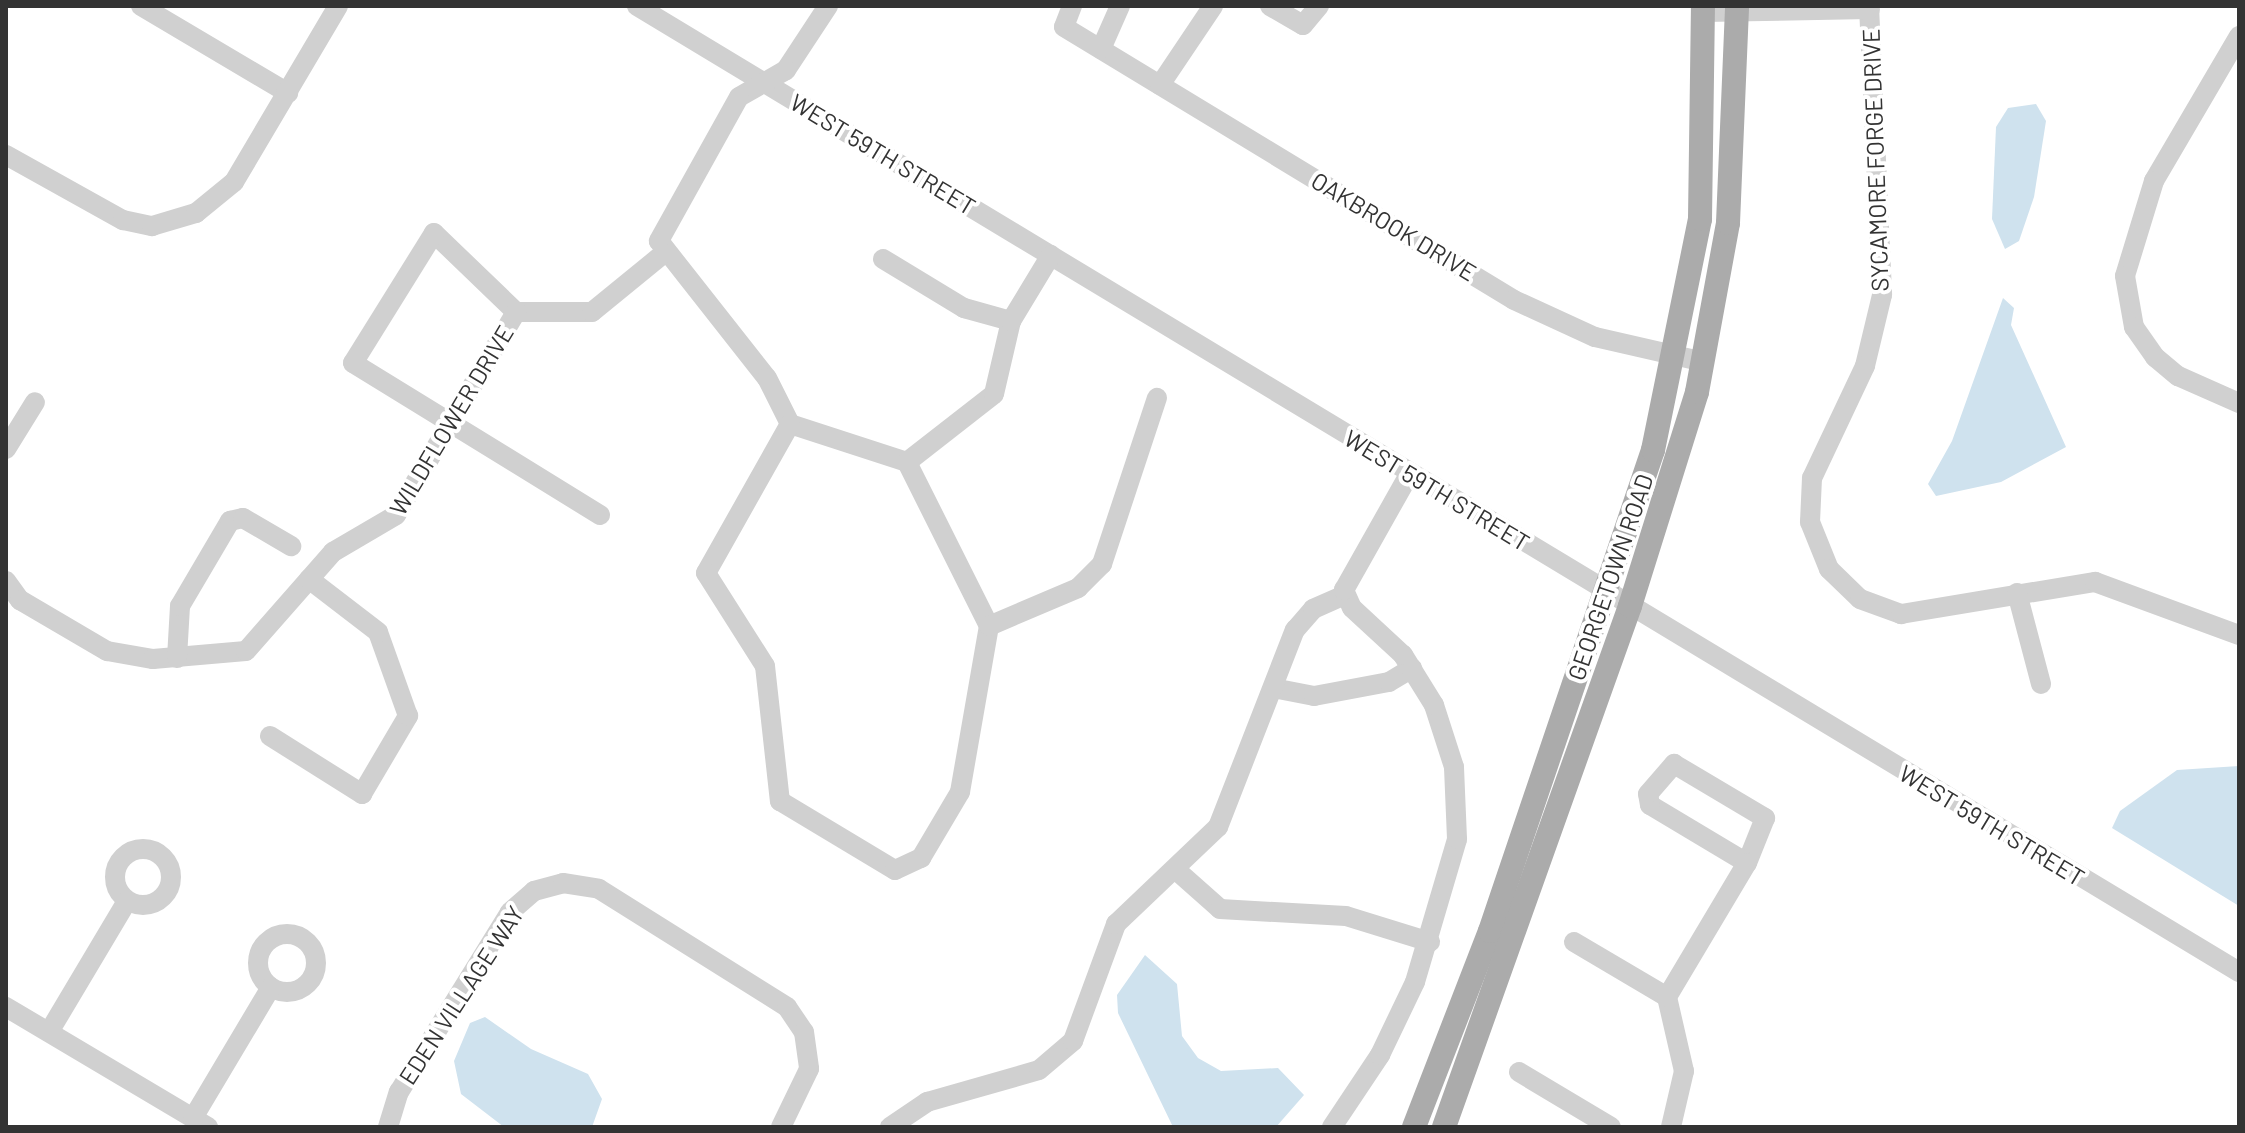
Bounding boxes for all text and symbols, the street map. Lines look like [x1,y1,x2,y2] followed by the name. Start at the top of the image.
[1856,28,1894,292] street label: SYCAMORE FORGE DRIVE
[785,87,981,221] street label: WEST 59TH STREET
[1306,165,1482,287] street label: OAKBROOK DRIVE
[383,320,519,520] street label: WILDFLOWER DRIVE
[1339,423,1535,557] street label: WEST 59TH STREET
[1561,470,1659,684] street label: GEORGETOWN ROAD
[1894,758,2090,892] street label: WEST 59TH STREET
[393,900,529,1090] street label: EDEN VILLAGE WAY

